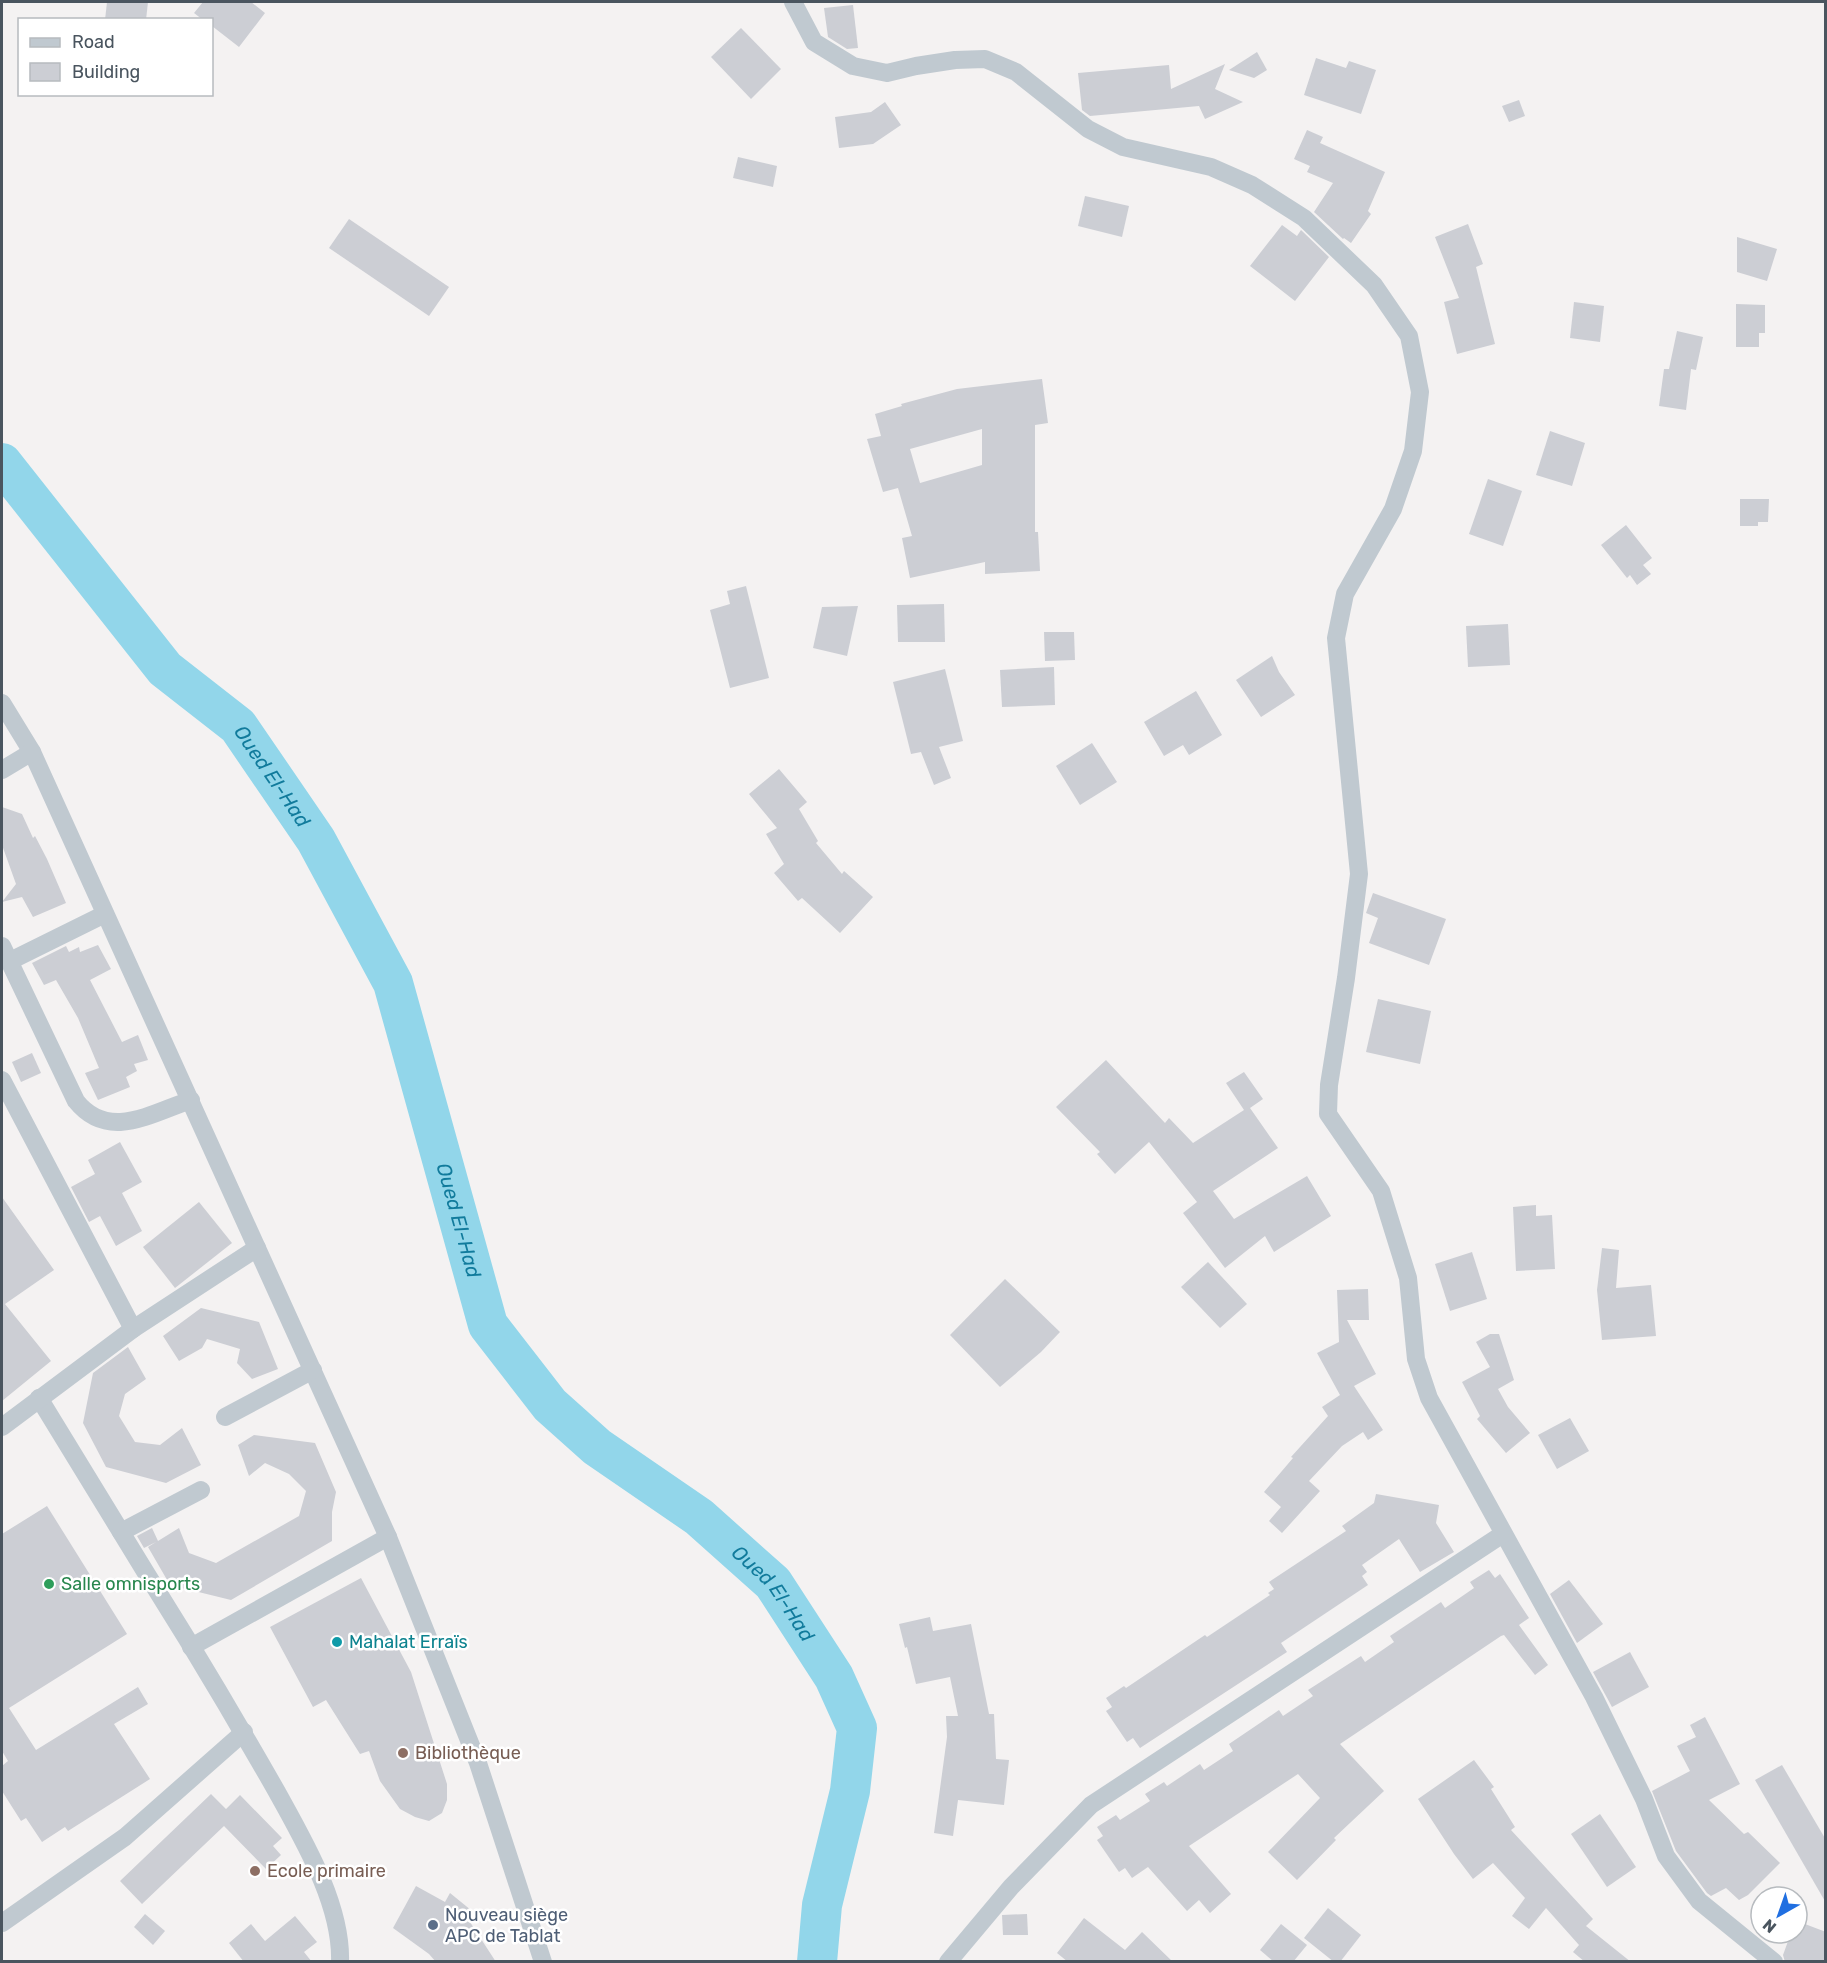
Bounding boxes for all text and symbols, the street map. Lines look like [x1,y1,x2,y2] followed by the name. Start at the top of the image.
[18,18,213,96] legend
[72,31,115,53] text: Road
[72,61,140,83] text: Building
[229,721,316,833] water label: Oued El-Had
[432,1160,487,1281] water label: Oued El-Had
[727,1540,820,1647] water label: Oued El-Had
[61,1573,200,1595] place label: Salle omnisports
[42,1577,56,1591] marker: Salle omnisports
[349,1631,468,1653] place label: Mahalat Erraïs
[330,1635,344,1649] marker: Mahalat Erraïs
[415,1742,521,1764] place label: Bibliothèque
[396,1746,410,1760] marker: Bibliothèque
[267,1860,386,1882] place label: Ecole primaire
[248,1864,262,1878] marker: Ecole primaire
[1749,1885,1809,1945] north arrow
[445,1904,568,1947] place label: Nouveau siège APC de Tablat
[1759,1915,1780,1937] text: N
[426,1918,440,1932] marker: Nouveau siège APC de Tablat

